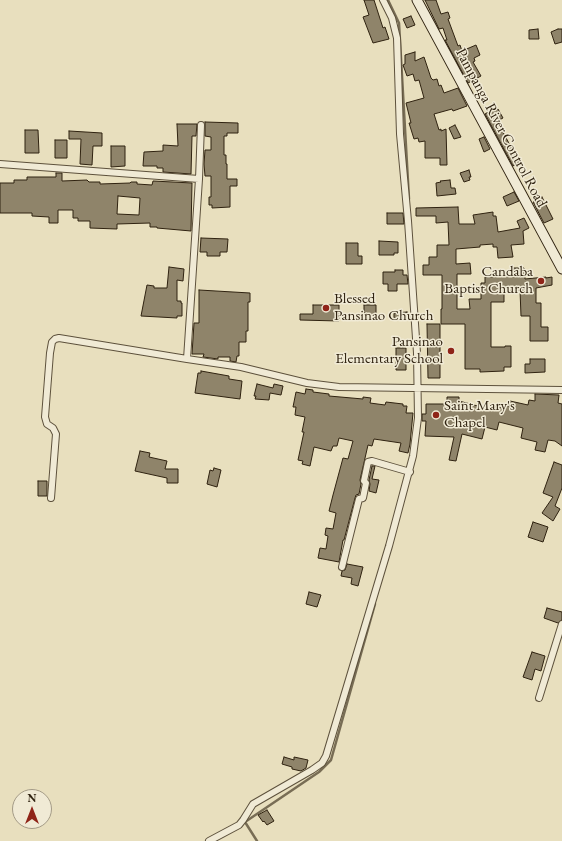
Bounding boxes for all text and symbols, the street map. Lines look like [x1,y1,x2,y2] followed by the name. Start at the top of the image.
[451,45,551,211] street label: Pampanga River Control Road
[444,263,533,298] place label: Candaba Baptist Church
[536,276,546,286] marker: Candaba Baptist Church
[334,290,433,325] place label: Blessed Pansinao Church
[321,303,331,313] marker: Blessed Pansinao Church
[335,333,443,368] place label: Pansinao Elementary School
[446,346,456,356] marker: Pansinao Elementary School
[444,397,515,432] place label: Saint Mary's Chapel
[431,410,441,420] marker: Saint Mary's Chapel
[12,789,52,829] north arrow
[28,791,36,805] text: N

